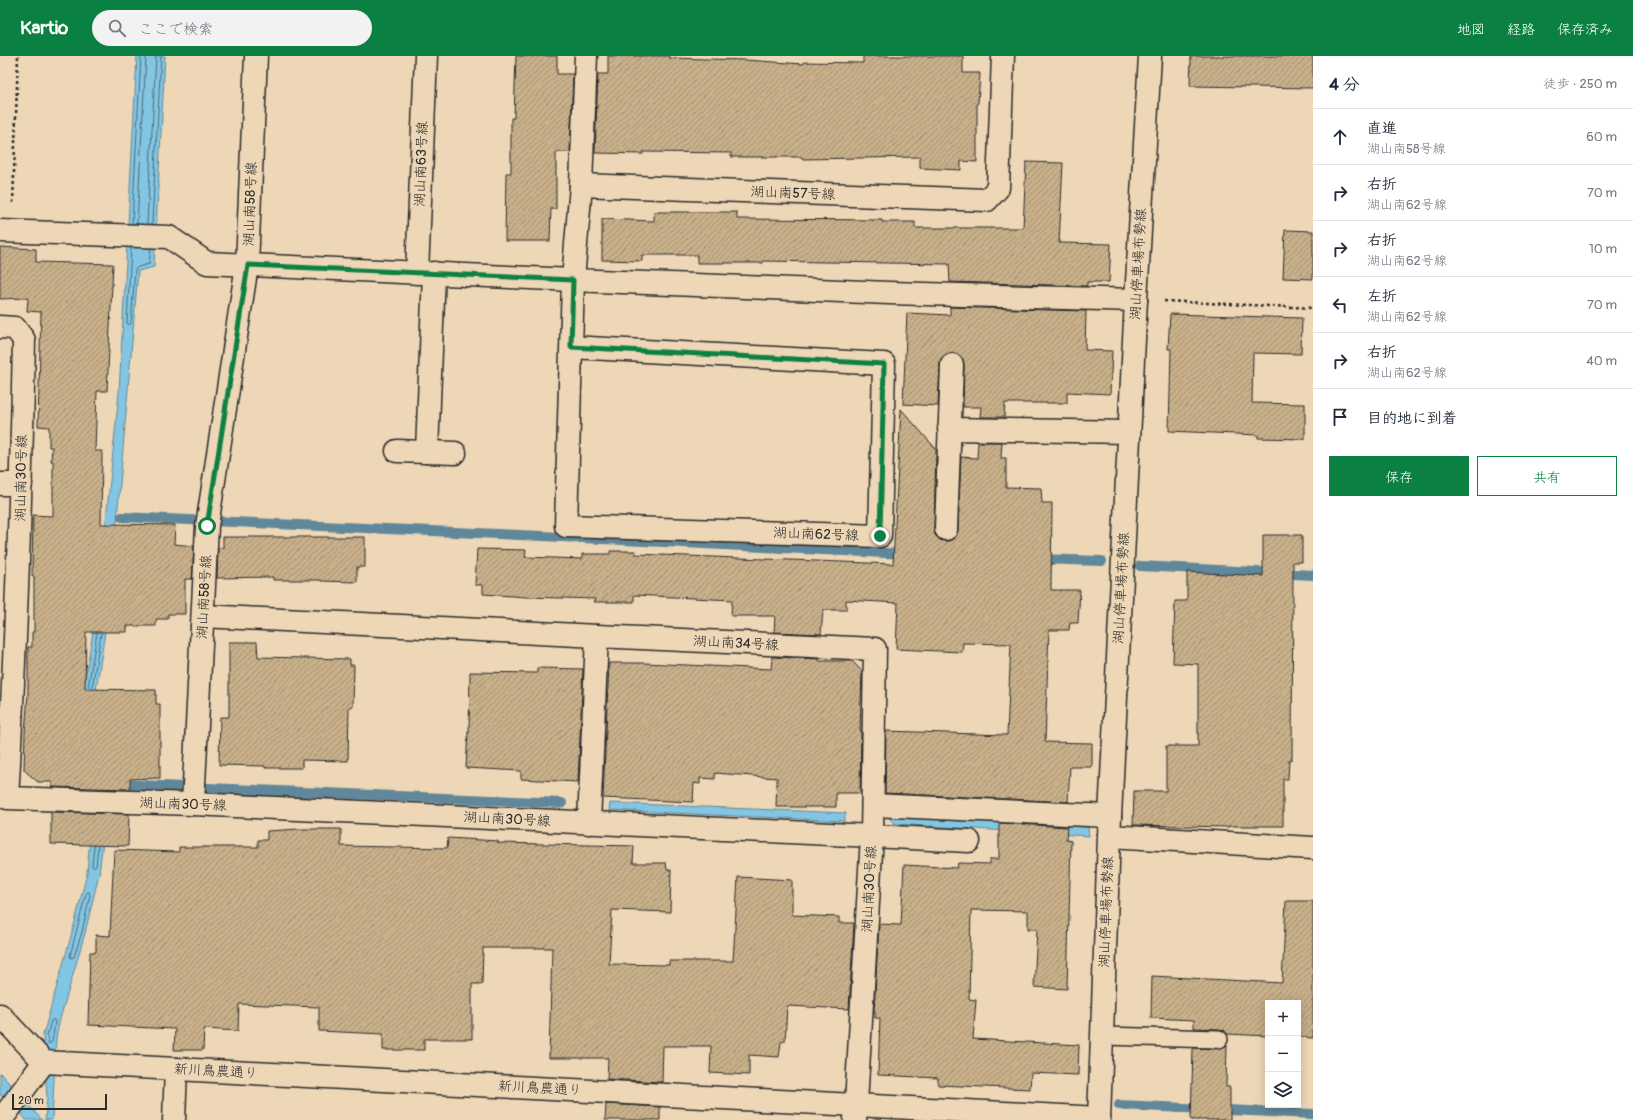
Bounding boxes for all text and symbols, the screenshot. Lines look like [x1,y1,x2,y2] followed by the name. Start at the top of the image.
[92,10,372,46] search box
[20,16,68,40] text: Kartio
[106,17,128,39] icon: search
[138,20,213,39] text: ここで検索
[1457,21,1485,38] text: 地図
[1507,21,1535,38] text: 経路
[1557,21,1613,38] text: 保存済み
[1329,74,1360,95] text: 4 分
[1544,76,1617,92] text: 徒歩 · 250 m
[1367,119,1397,138] text: 直進
[411,121,431,207] street label: 湖山南63号線
[1329,126,1351,148] icon: ahead
[1586,129,1617,145] text: 60 m
[1367,141,1446,157] text: 湖山南58号線
[240,161,260,247] street label: 湖山南58号線
[1367,175,1397,194] text: 右折
[1329,182,1351,204] icon: right
[750,183,836,203] street label: 湖山南57号線
[1587,185,1617,201] text: 70 m
[1367,197,1447,213] text: 湖山南62号線
[1127,208,1149,320] street label: 湖山停車場布勢線
[1367,231,1397,250] text: 右折
[1329,238,1351,260] icon: right
[1589,241,1617,257] text: 10 m
[1367,253,1447,269] text: 湖山南62号線
[1367,287,1397,306] text: 左折
[1329,294,1351,316] icon: left
[1587,297,1617,313] text: 70 m
[1367,309,1447,325] text: 湖山南62号線
[1367,343,1397,362] text: 右折
[1329,350,1351,372] icon: right
[1586,353,1617,369] text: 40 m
[1367,365,1447,381] text: 湖山南62号線
[1329,406,1351,428] icon: arrive
[1367,409,1457,428] text: 目的地に到着
[12,434,30,522] street label: 湖山南30号線
[1329,456,1469,496] button: 保存
[1477,456,1617,496] button: 共有
[198,517,216,535] route start
[773,524,859,544] street label: 湖山南62号線
[871,527,889,545] route end
[1110,532,1132,644] street label: 湖山停車場布勢線
[193,554,215,640] street label: 湖山南58号線
[693,632,779,654] street label: 湖山南34号線
[139,794,227,814] street label: 湖山南30号線
[463,808,551,830] street label: 湖山南30号線
[858,845,880,933] street label: 湖山南30号線
[1096,856,1116,968] street label: 湖山停車場布勢線
[1265,1000,1301,1108] map controls
[1265,1000,1301,1036] button: +
[1265,1036,1301,1072] button: −
[174,1060,258,1082] street label: 新川鳥農通り
[1265,1072,1301,1108] button: layers
[498,1077,582,1099] street label: 新川鳥農通り
[12,1092,107,1111] scale bar
[18,1094,44,1107] text: 20 m

